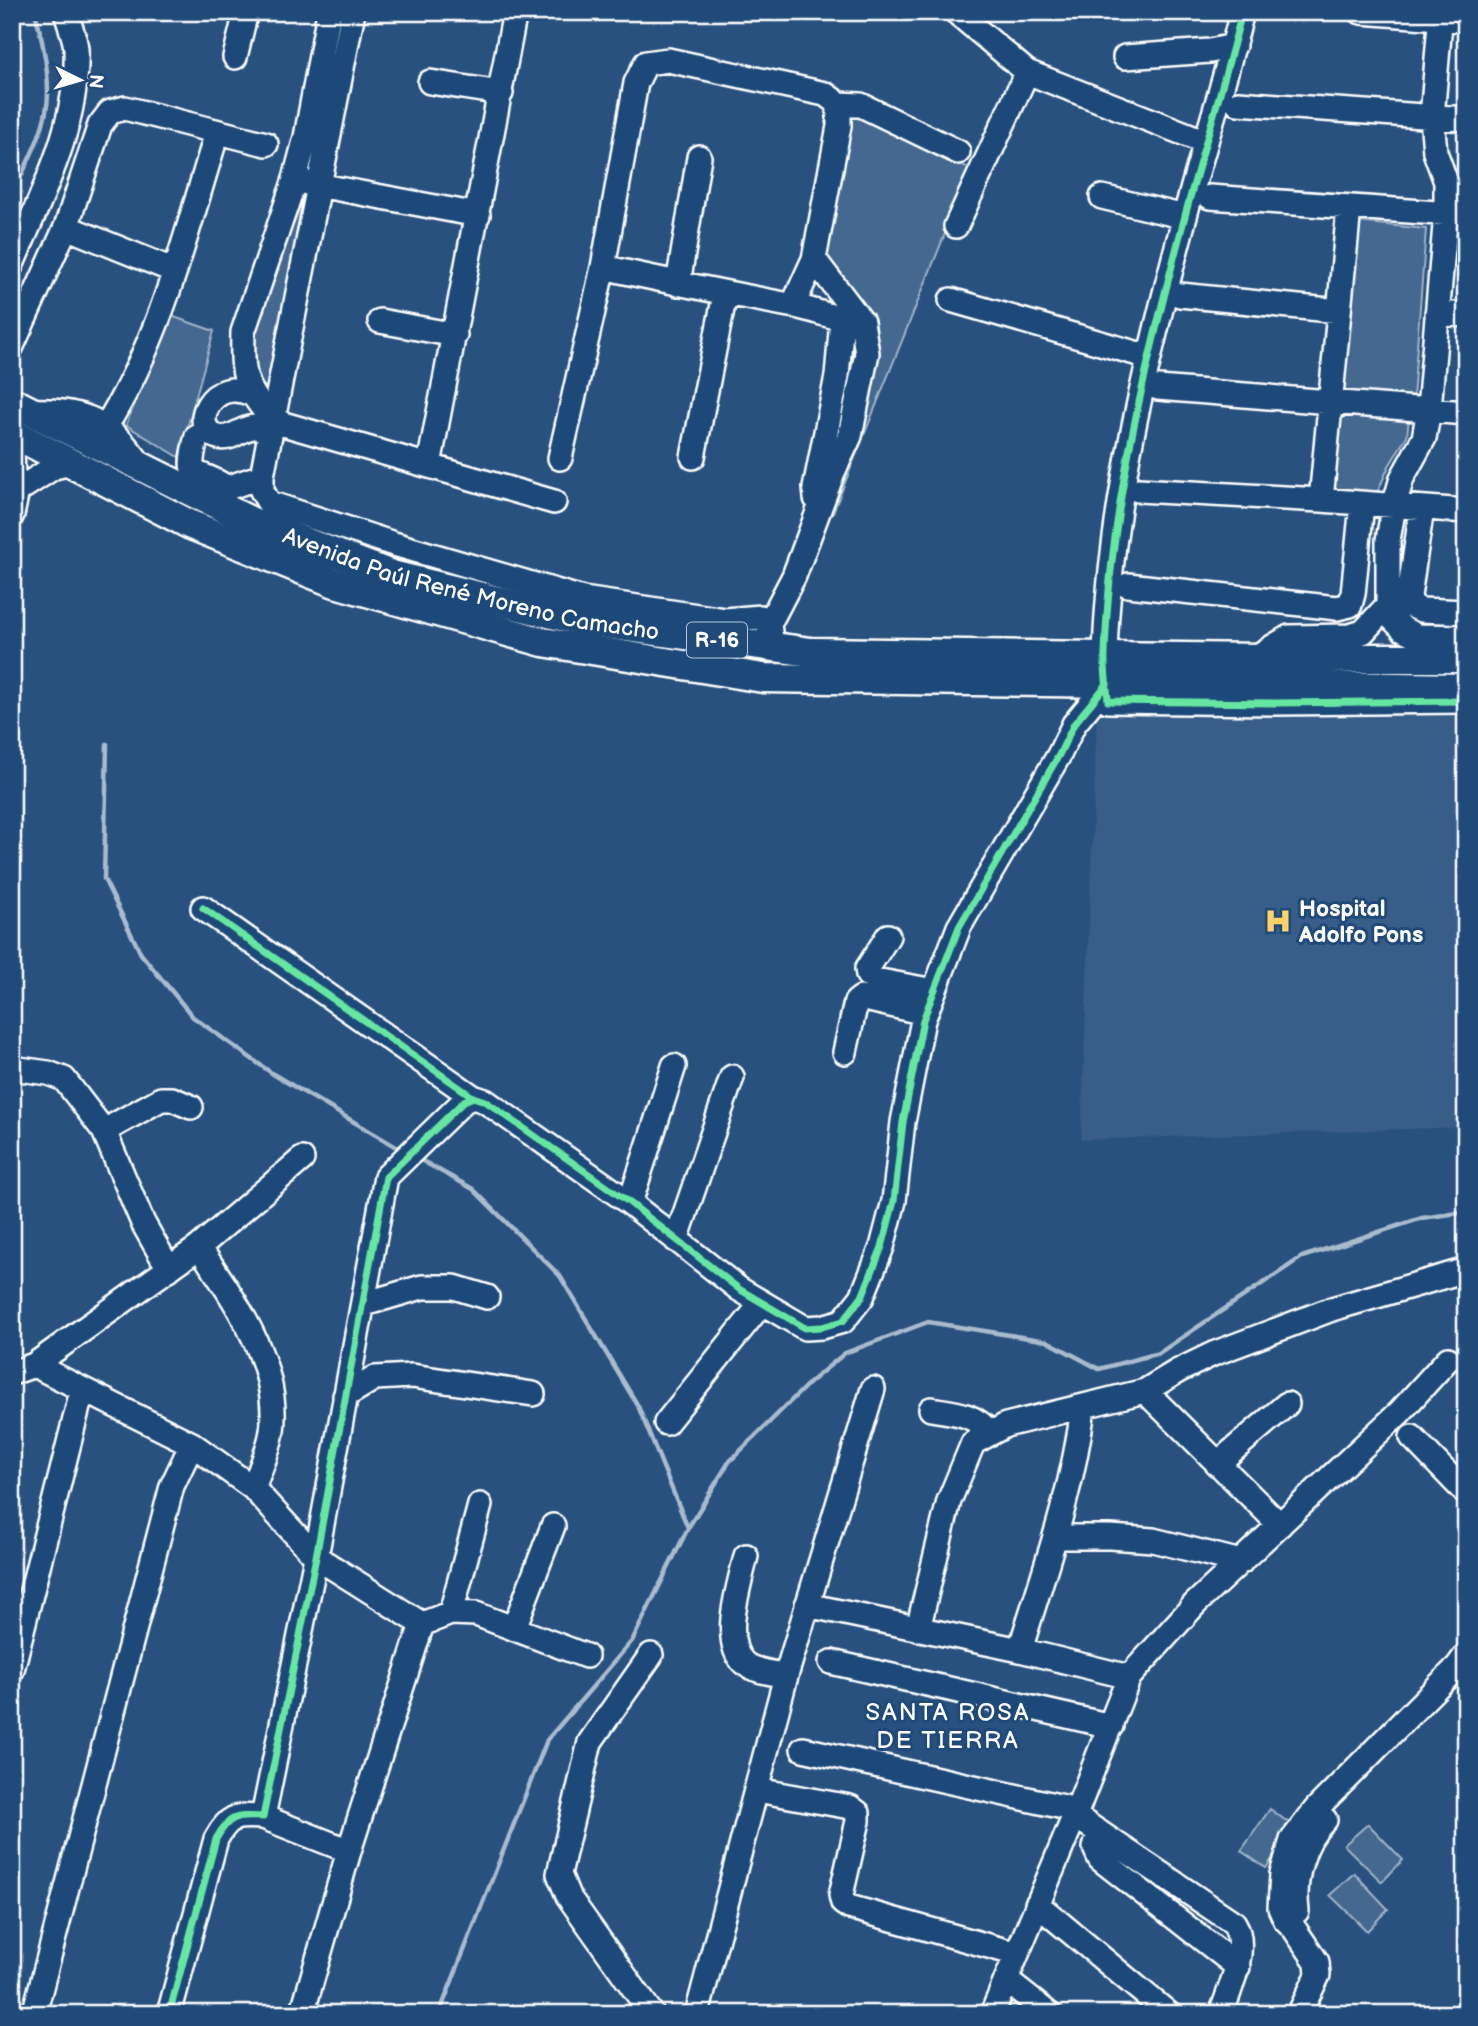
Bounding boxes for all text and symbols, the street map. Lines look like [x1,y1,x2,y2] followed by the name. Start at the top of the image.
[46,46,116,116] north arrow
[83,73,108,89] text: N
[279,522,661,646] street label: Avenida Paúl René Moreno Camacho
[687,622,747,658] road number: R-16
[1298,895,1423,949] place label: Hospital Adolfo Pons
[1263,906,1293,936] hospital icon: Hospital Adolfo Pons
[866,1698,1030,1755] district label: SANTA ROSA DE TIERRA

